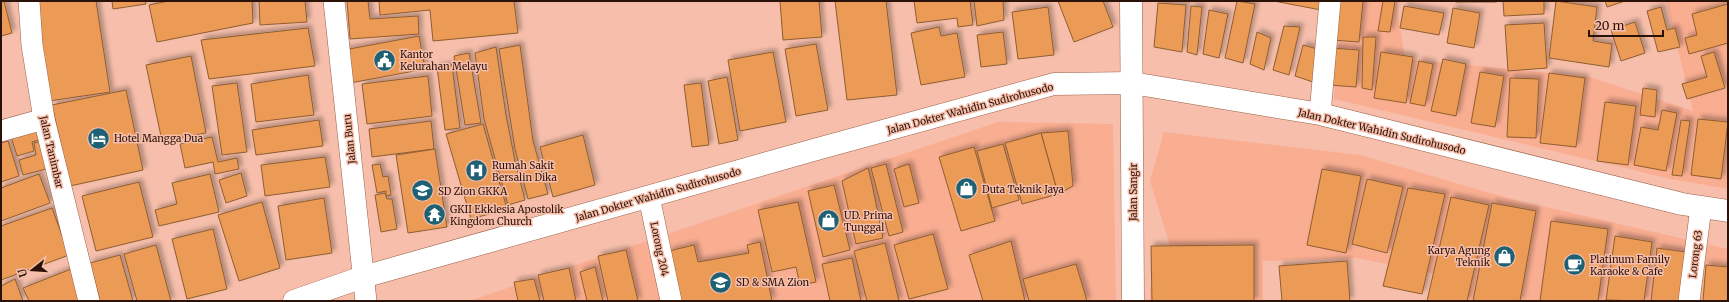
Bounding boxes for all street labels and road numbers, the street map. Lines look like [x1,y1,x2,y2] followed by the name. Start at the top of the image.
[885,80,1055,137] street label: Jalan Dokter Wahidin Sudirohusodo
[1296,106,1467,157] street label: Jalan Dokter Wahidin Sudirohusodo
[340,113,359,165] street label: Jalan Buru
[37,114,66,190] street label: Jalan Tanimbar
[1127,162,1140,222] street label: Jalan Sangir
[573,165,743,225] street label: Jalan Dokter Wahidin Sudirohusodo
[647,221,672,278] street label: Lorong 204
[1686,229,1705,279] street label: Lorong 63

